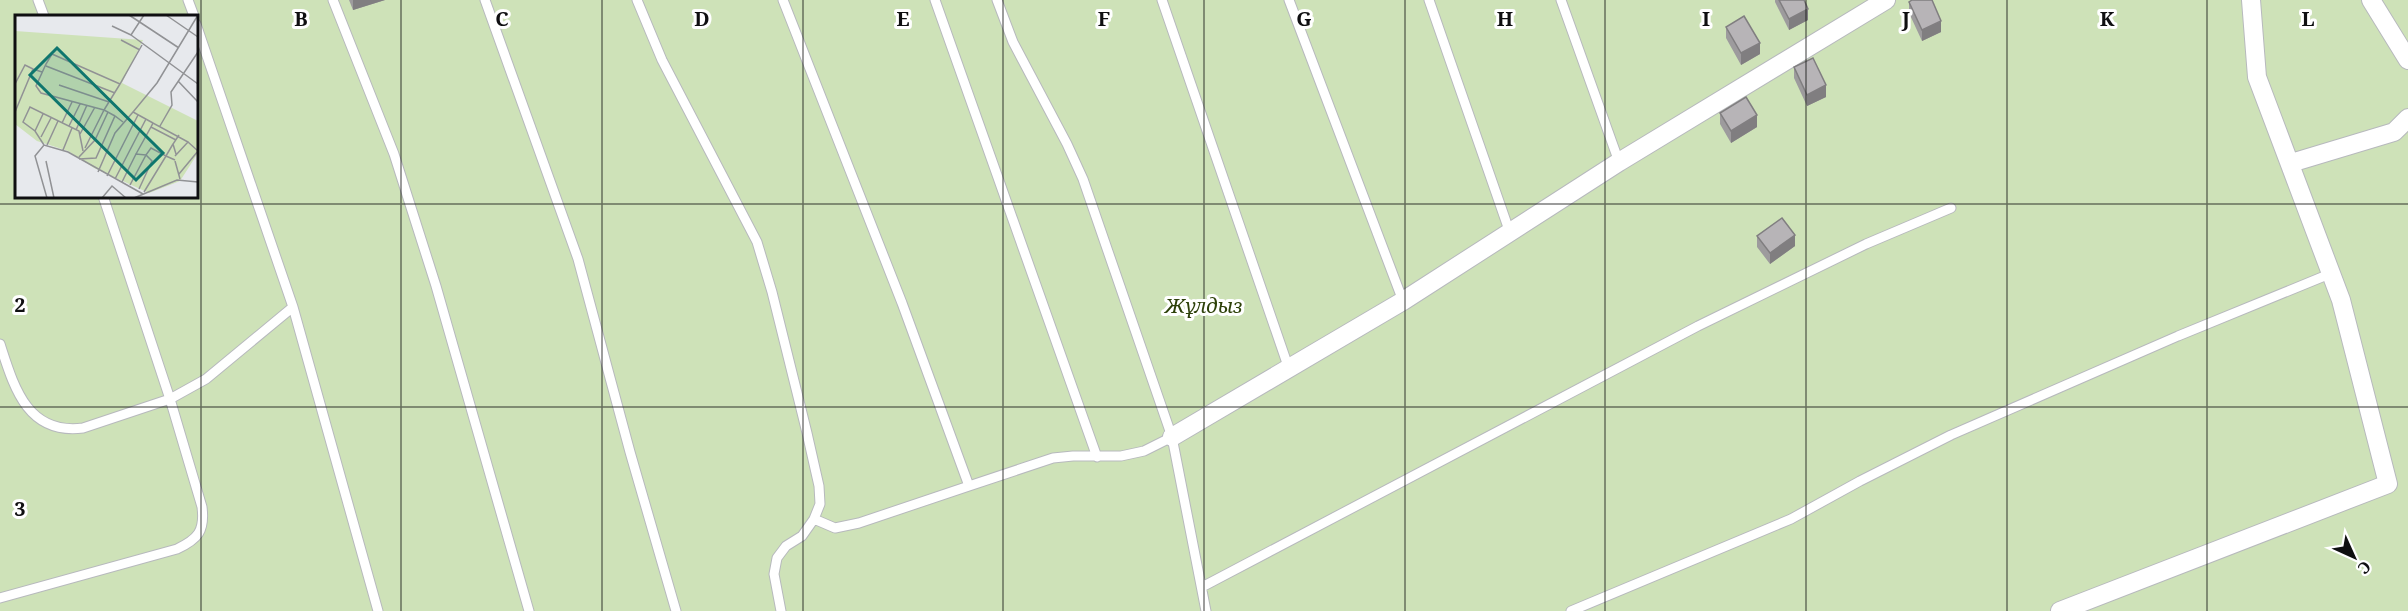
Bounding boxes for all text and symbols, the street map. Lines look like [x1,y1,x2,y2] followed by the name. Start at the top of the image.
[294,5,308,32] text: B
[495,5,509,32] text: C
[694,5,710,32] text: D
[896,5,910,32] text: E
[1098,5,1110,32] text: F
[1296,5,1312,32] text: G
[1497,5,1513,32] text: H
[1702,5,1710,32] text: I
[1901,5,1910,32] text: J
[2100,5,2115,32] text: K
[2301,5,2315,32] text: L
[15,15,198,198] inset map
[14,291,26,318] text: 2
[1163,292,1243,319] park label: Жұлдыз
[14,495,26,522] text: 3
[2324,527,2384,587] north arrow
[2353,556,2376,579] text: С

